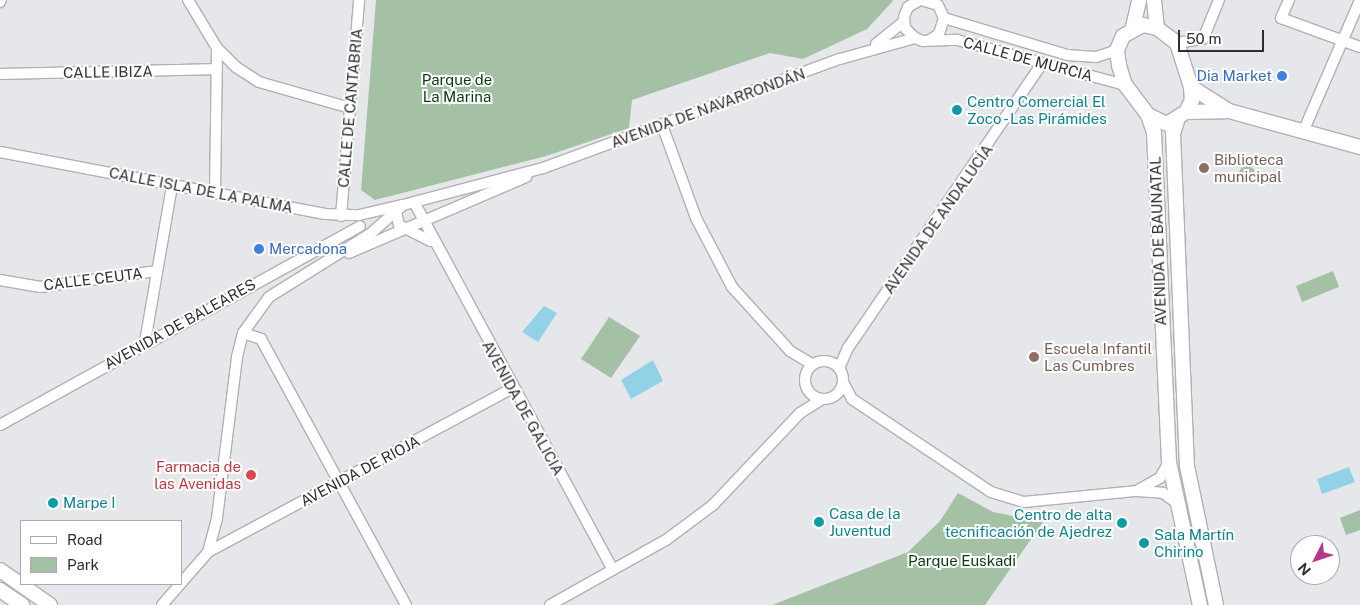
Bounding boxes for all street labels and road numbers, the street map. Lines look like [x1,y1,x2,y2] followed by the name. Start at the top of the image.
[334,28,366,188] street label: CALLE DE CANTABRIA
[961,33,1095,85] street label: CALLE DE MURCIA
[63,62,153,82] street label: CALLE IBIZA
[608,64,808,152] street label: AVENIDA DE NAVARRONDÁN
[880,141,996,297] street label: AVENIDA DE ANDALUCÍA
[1146,156,1170,326] street label: AVENIDA DE BAUNATAL
[108,163,294,217] street label: CALLE ISLA DE LA PALMA
[43,264,143,294] street label: CALLE CEUTA
[101,275,259,373] street label: AVENIDA DE BALEARES
[478,337,568,479] street label: AVENIDA DE GALICIA
[297,432,423,510] street label: AVENIDA DE RIOJA

